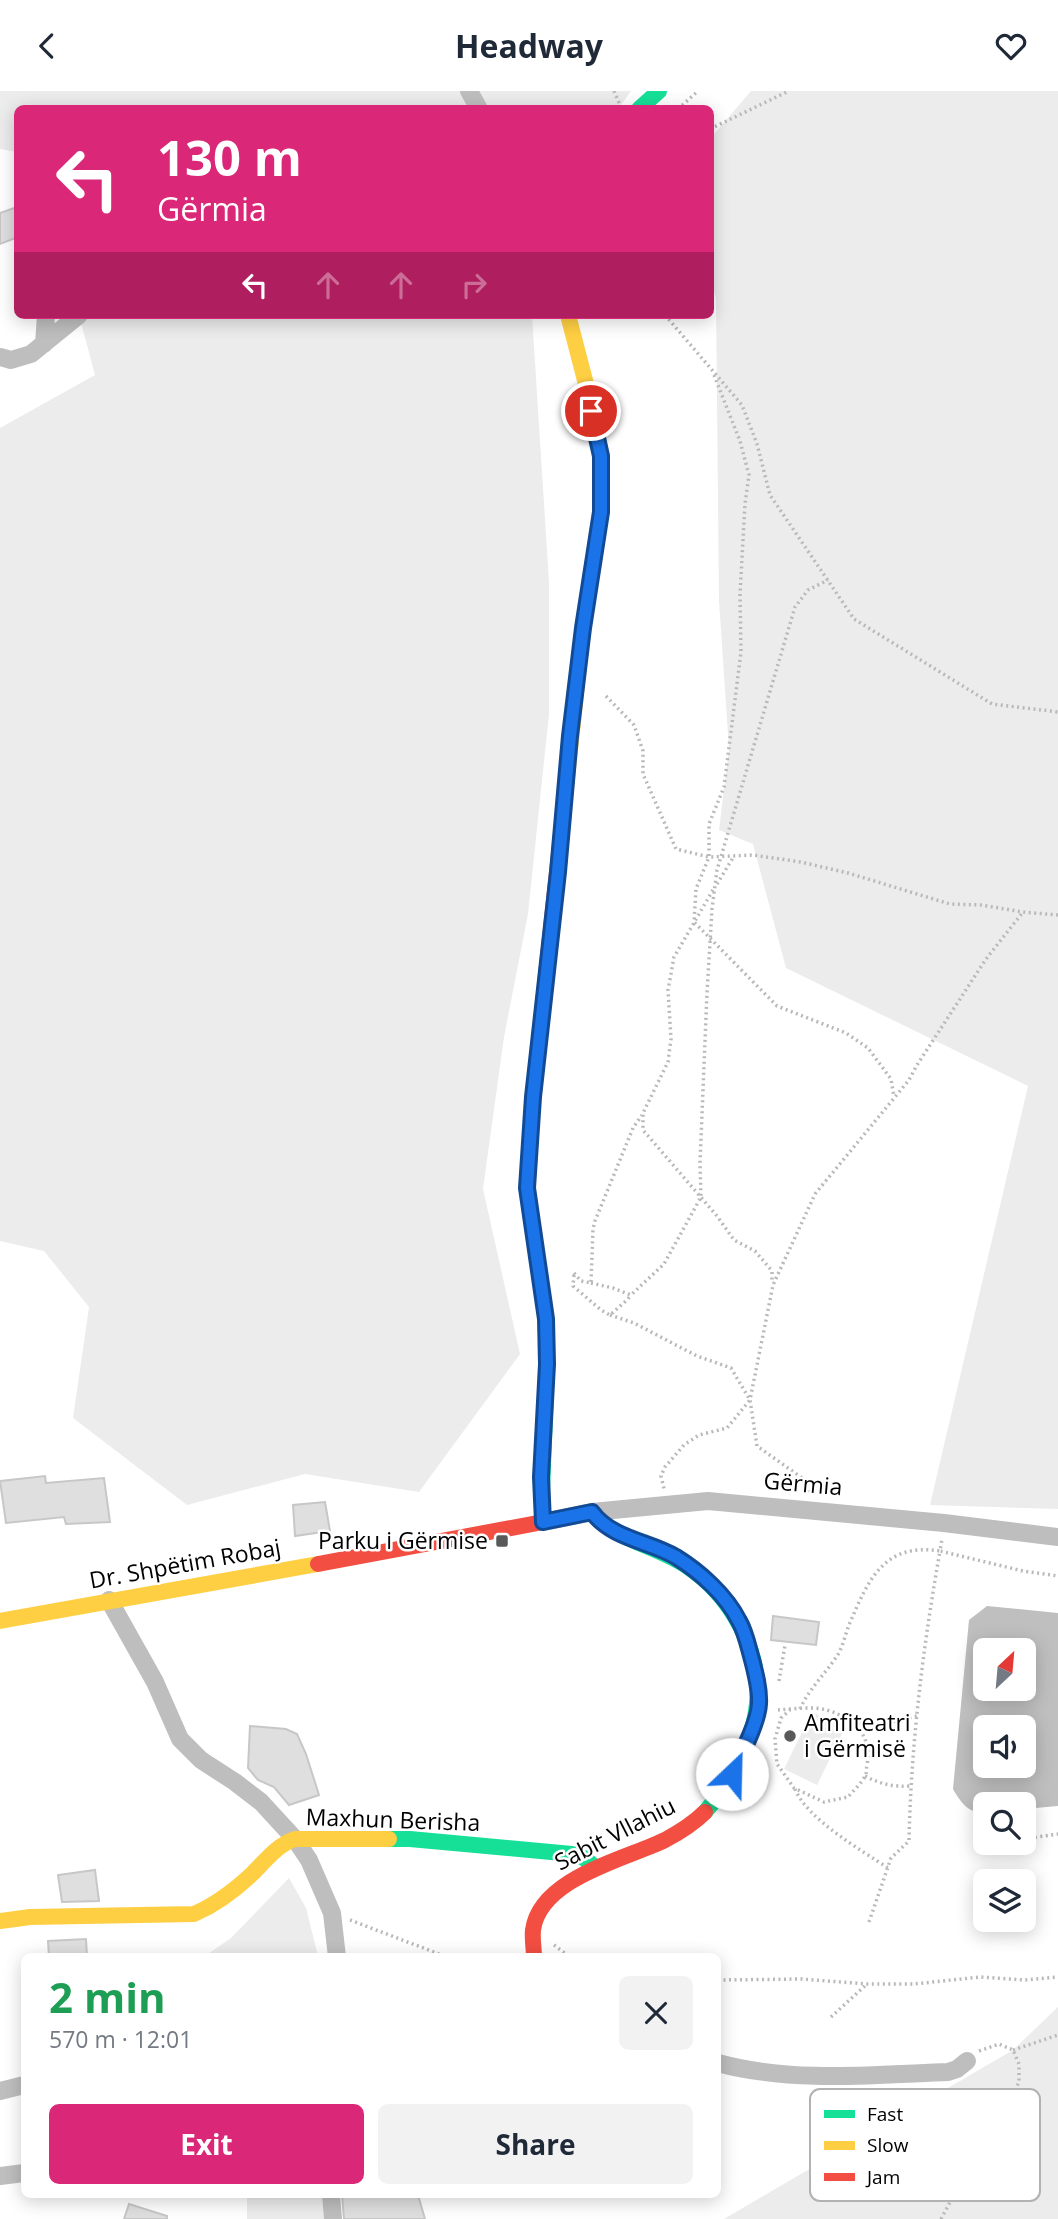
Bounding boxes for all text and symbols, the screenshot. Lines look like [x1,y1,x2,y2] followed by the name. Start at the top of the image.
[455,24,603,67] text: Headway
[28,27,66,65] icon: back
[992,27,1030,65] icon: heart
[157,124,302,190] text: 130 m
[42,133,133,224] icon: left
[157,187,267,230] text: Gërmia
[236,266,274,304] icon: left
[309,266,347,304] icon: ahead
[382,266,420,304] icon: ahead
[455,266,493,304] icon: right
[561,381,621,441] pin
[572,392,610,430] icon: arrive
[762,1464,844,1502] street label: Gërmia
[318,1524,488,1556] place label: Parku i Gërmise
[87,1530,283,1596] street label: Dr. Shpëtim Robaj
[494,1533,510,1549] marker: Parku i Gërmise
[973,1638,1036,1701] north arrow
[973,1638,1036,1932] map controls
[804,1706,911,1764] place label: Amfiteatri i Gërmisë
[973,1715,1036,1778] button: sound
[782,1728,798,1744] marker: Amfiteatri i Gërmisë
[695,1737,769,1811] position arrow
[549,1789,680,1877] street label: Sabit Vllahiu
[973,1792,1036,1855] button: search
[305,1800,481,1838] street label: Maxhun Berisha
[973,1869,1036,1932] button: layers
[49,1968,166,2025] text: 2 min
[619,1976,693,2050] button: close
[49,2023,192,2055] text: 570 m · 12:01
[810,2089,1040,2201] legend
[867,2101,903,2127] text: Fast
[49,2104,364,2184] button: Exit
[378,2104,693,2184] button: Share
[867,2132,909,2158] text: Slow
[865,2164,900,2190] text: Jam

